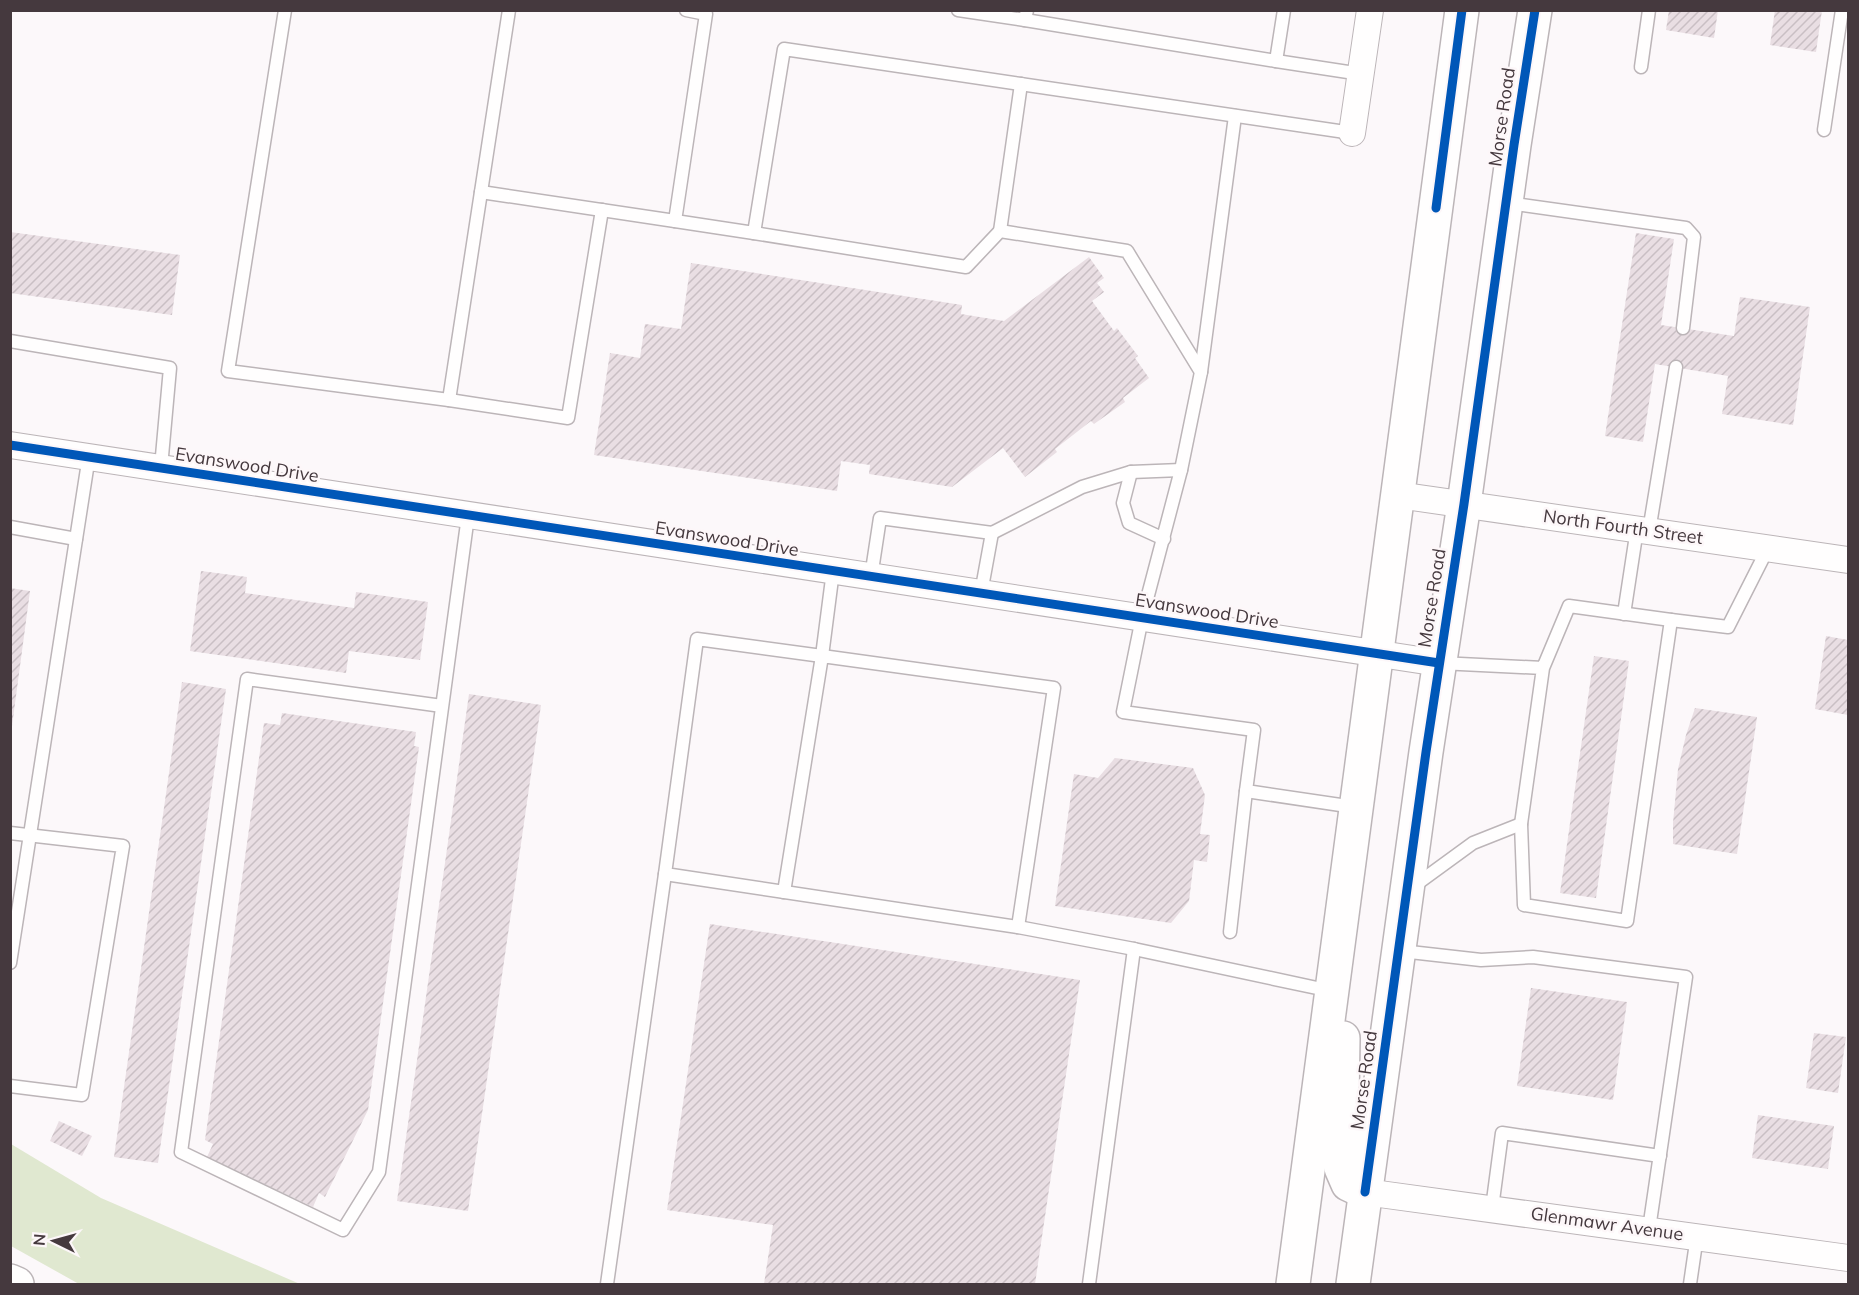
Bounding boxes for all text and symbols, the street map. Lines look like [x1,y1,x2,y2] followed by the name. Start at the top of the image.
[1483,66,1520,168] street label: Morse Road
[174,442,320,487] street label: Evanswood Drive
[1542,504,1704,549] street label: North Fourth Street
[654,516,800,561] street label: Evanswood Drive
[1412,547,1451,649] street label: Morse Road
[1134,588,1280,633] street label: Evanswood Drive
[1345,1029,1382,1131] street label: Morse Road
[1529,1201,1685,1246] street label: Glenmawr Avenue
[24,1211,84,1271] north arrow
[29,1233,50,1247] text: N

